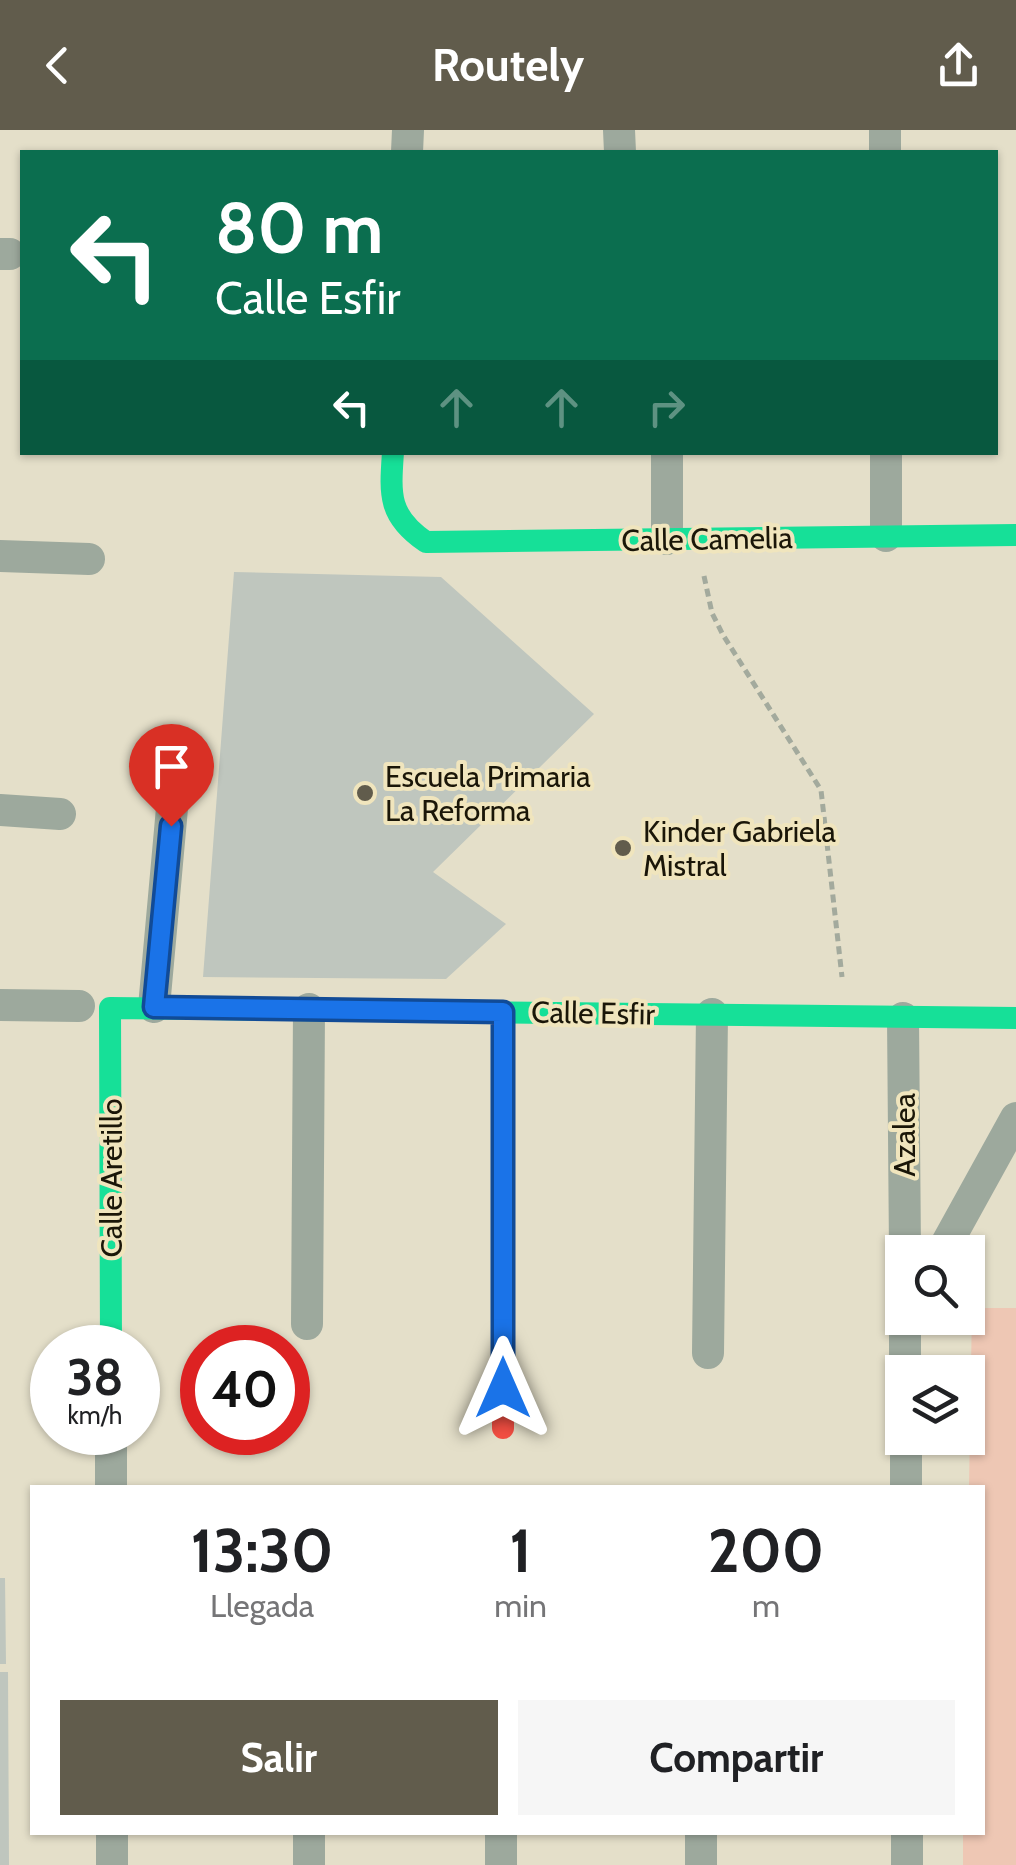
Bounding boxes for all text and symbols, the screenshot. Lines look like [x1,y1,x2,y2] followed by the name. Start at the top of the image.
[30,38,85,93] icon: back
[432,38,584,92] text: Routely
[931,38,986,93] icon: share
[215,185,383,271] text: 80 m
[50,190,180,320] icon: left
[215,271,401,325] text: Calle Esfir
[324,380,379,435] icon: left
[429,380,484,435] icon: ahead
[534,380,589,435] icon: ahead
[639,380,694,435] icon: right
[621,519,794,559] street label: Calle Camelia
[129,724,214,827] pin
[144,739,199,794] icon: arrive
[385,758,591,829] place label: Escuela Primaria La Reforma
[354,782,376,804] marker: Escuela Primaria La Reforma
[643,813,837,884] place label: Kinder Gabriela Mistral
[612,837,634,859] marker: Kinder Gabriela Mistral
[531,993,656,1033] street label: Calle Esfir
[886,1093,923,1177] street label: Azalea
[93,1099,130,1257] street label: Calle Aretillo
[885,1235,985,1455] map controls
[885,1235,985,1335] button: search
[180,1325,310,1455] speed limit sign: 40
[451,1336,555,1440] position arrow
[66,1347,124,1408] text: 38
[885,1355,985,1455] button: layers
[68,1400,122,1430] text: km/h
[191,1514,333,1587] text: 13:30
[509,1514,532,1587] text: 1
[708,1514,824,1587] text: 200
[210,1586,314,1625] text: Llegada
[494,1586,547,1625] text: min
[752,1586,780,1625] text: m
[60,1700,498,1815] button: Salir
[518,1700,955,1815] button: Compartir

